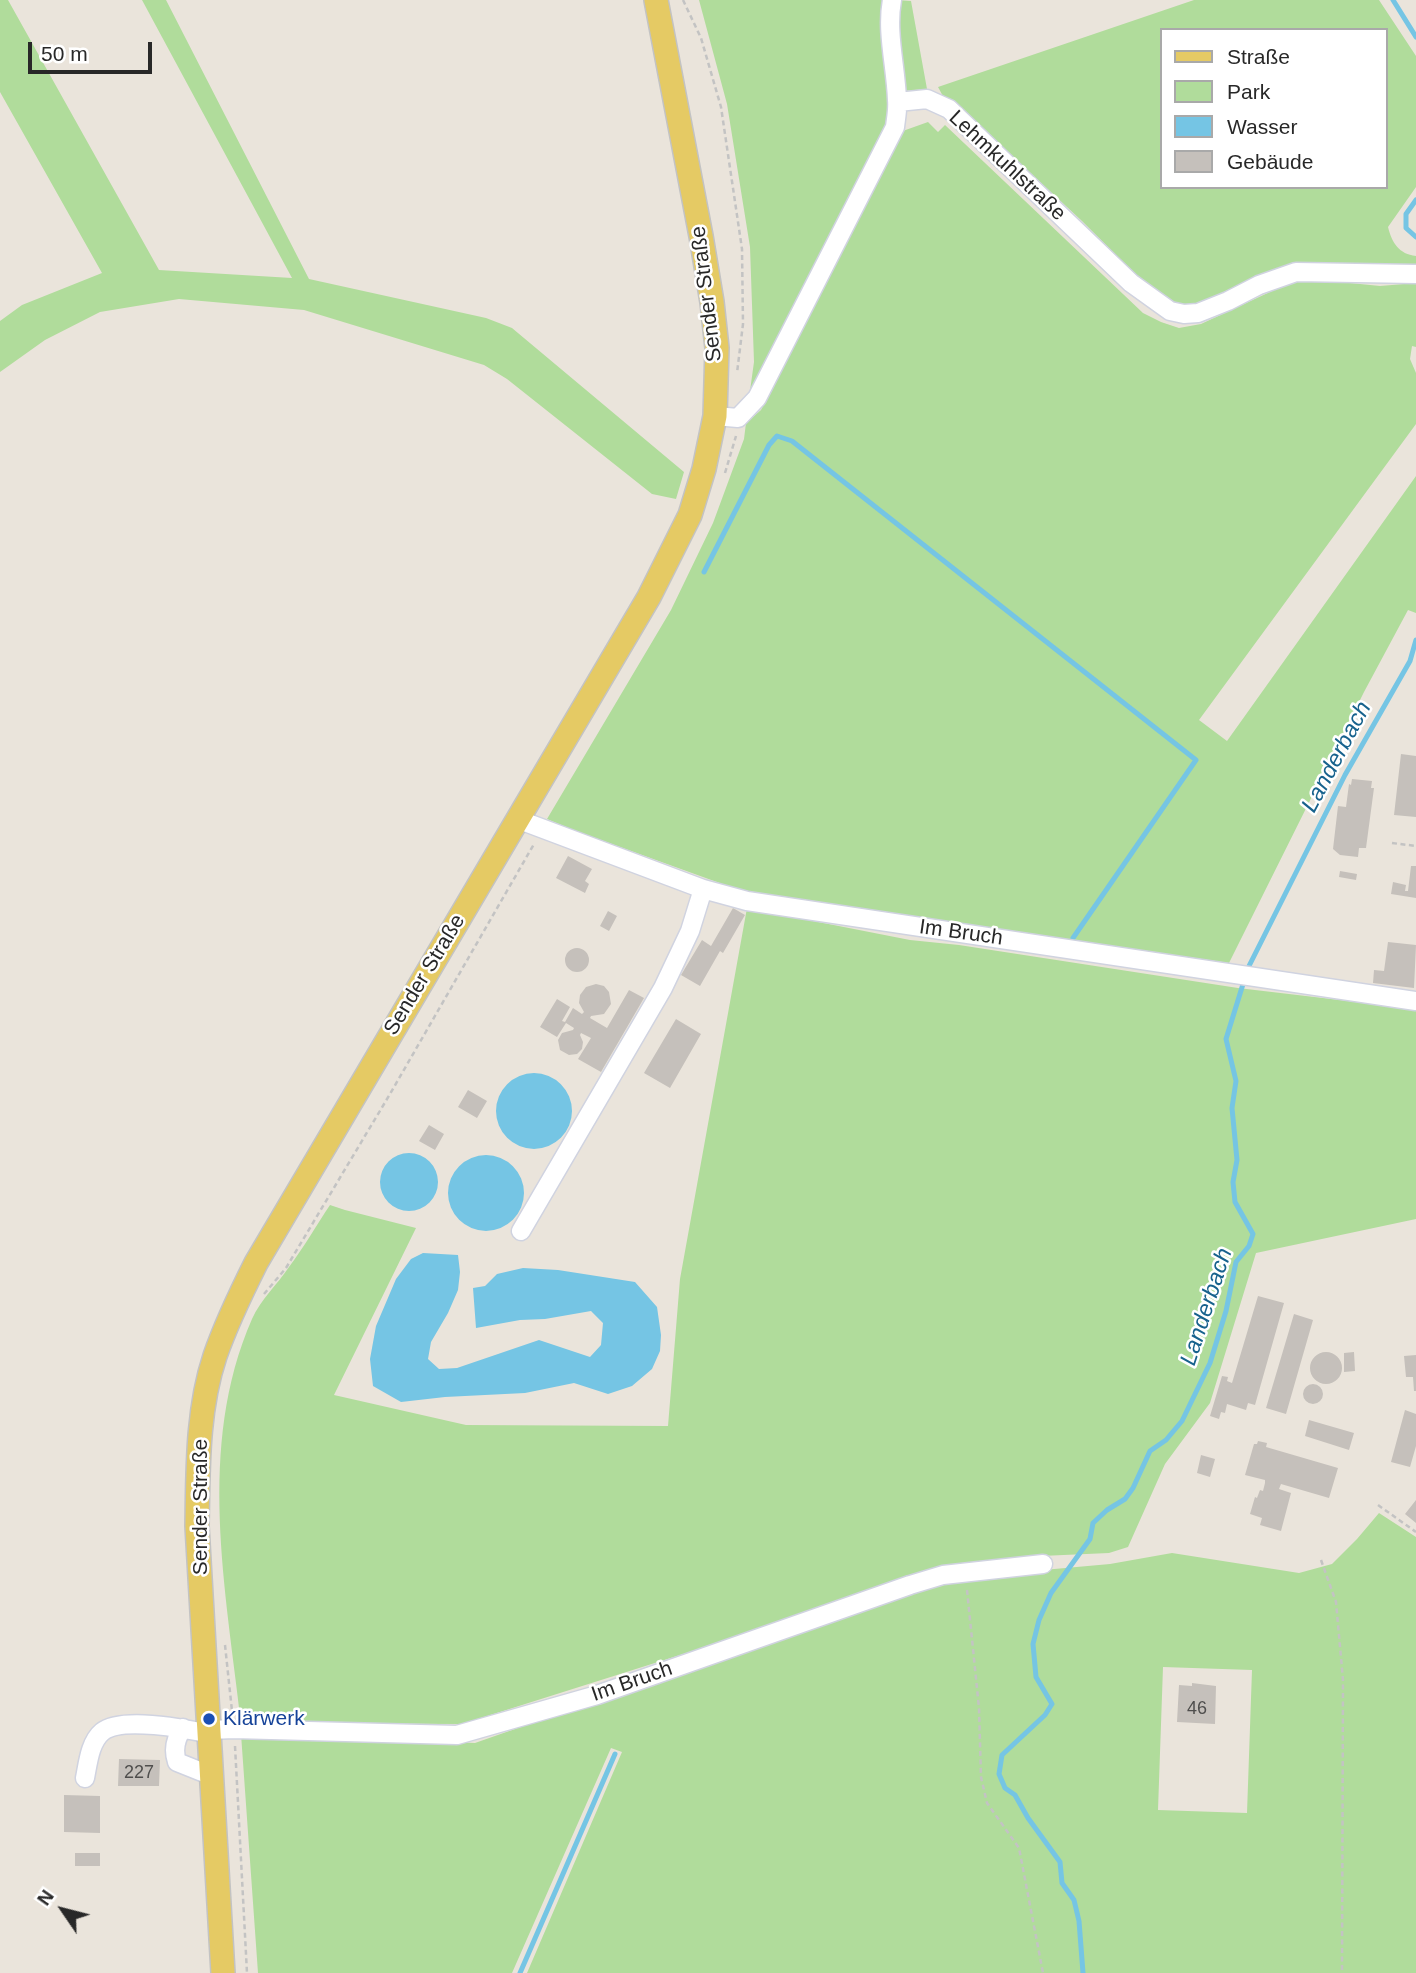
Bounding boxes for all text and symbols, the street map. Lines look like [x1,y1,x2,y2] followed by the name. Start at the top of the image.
[32,28,156,72] scale bar
[1160,28,1388,189] legend
[41,42,88,65] text: 50 m
[1227,45,1290,68] text: Straße
[1227,80,1270,103] text: Park
[943,105,1071,227] street label: Lehmkuhlstraße
[1227,115,1297,138] text: Wasser
[1227,150,1313,173] text: Gebäude
[686,225,728,363] street label: Sender Straße
[1296,697,1378,817] water label: Landerbach
[379,910,471,1040] street label: Sender Straße
[918,915,1004,951] street label: Im Bruch
[1175,1245,1239,1369] water label: Landerbach
[188,1439,214,1575] street label: Sender Straße
[588,1656,676,1708] street label: Im Bruch
[1187,1698,1207,1720] house number: 46
[223,1706,305,1732] place label: Klärwerk
[201,1711,217,1727] marker: Klärwerk
[124,1762,154,1784] house number: 227
[28,1875,98,1945] north arrow
[33,1886,58,1909] text: N

